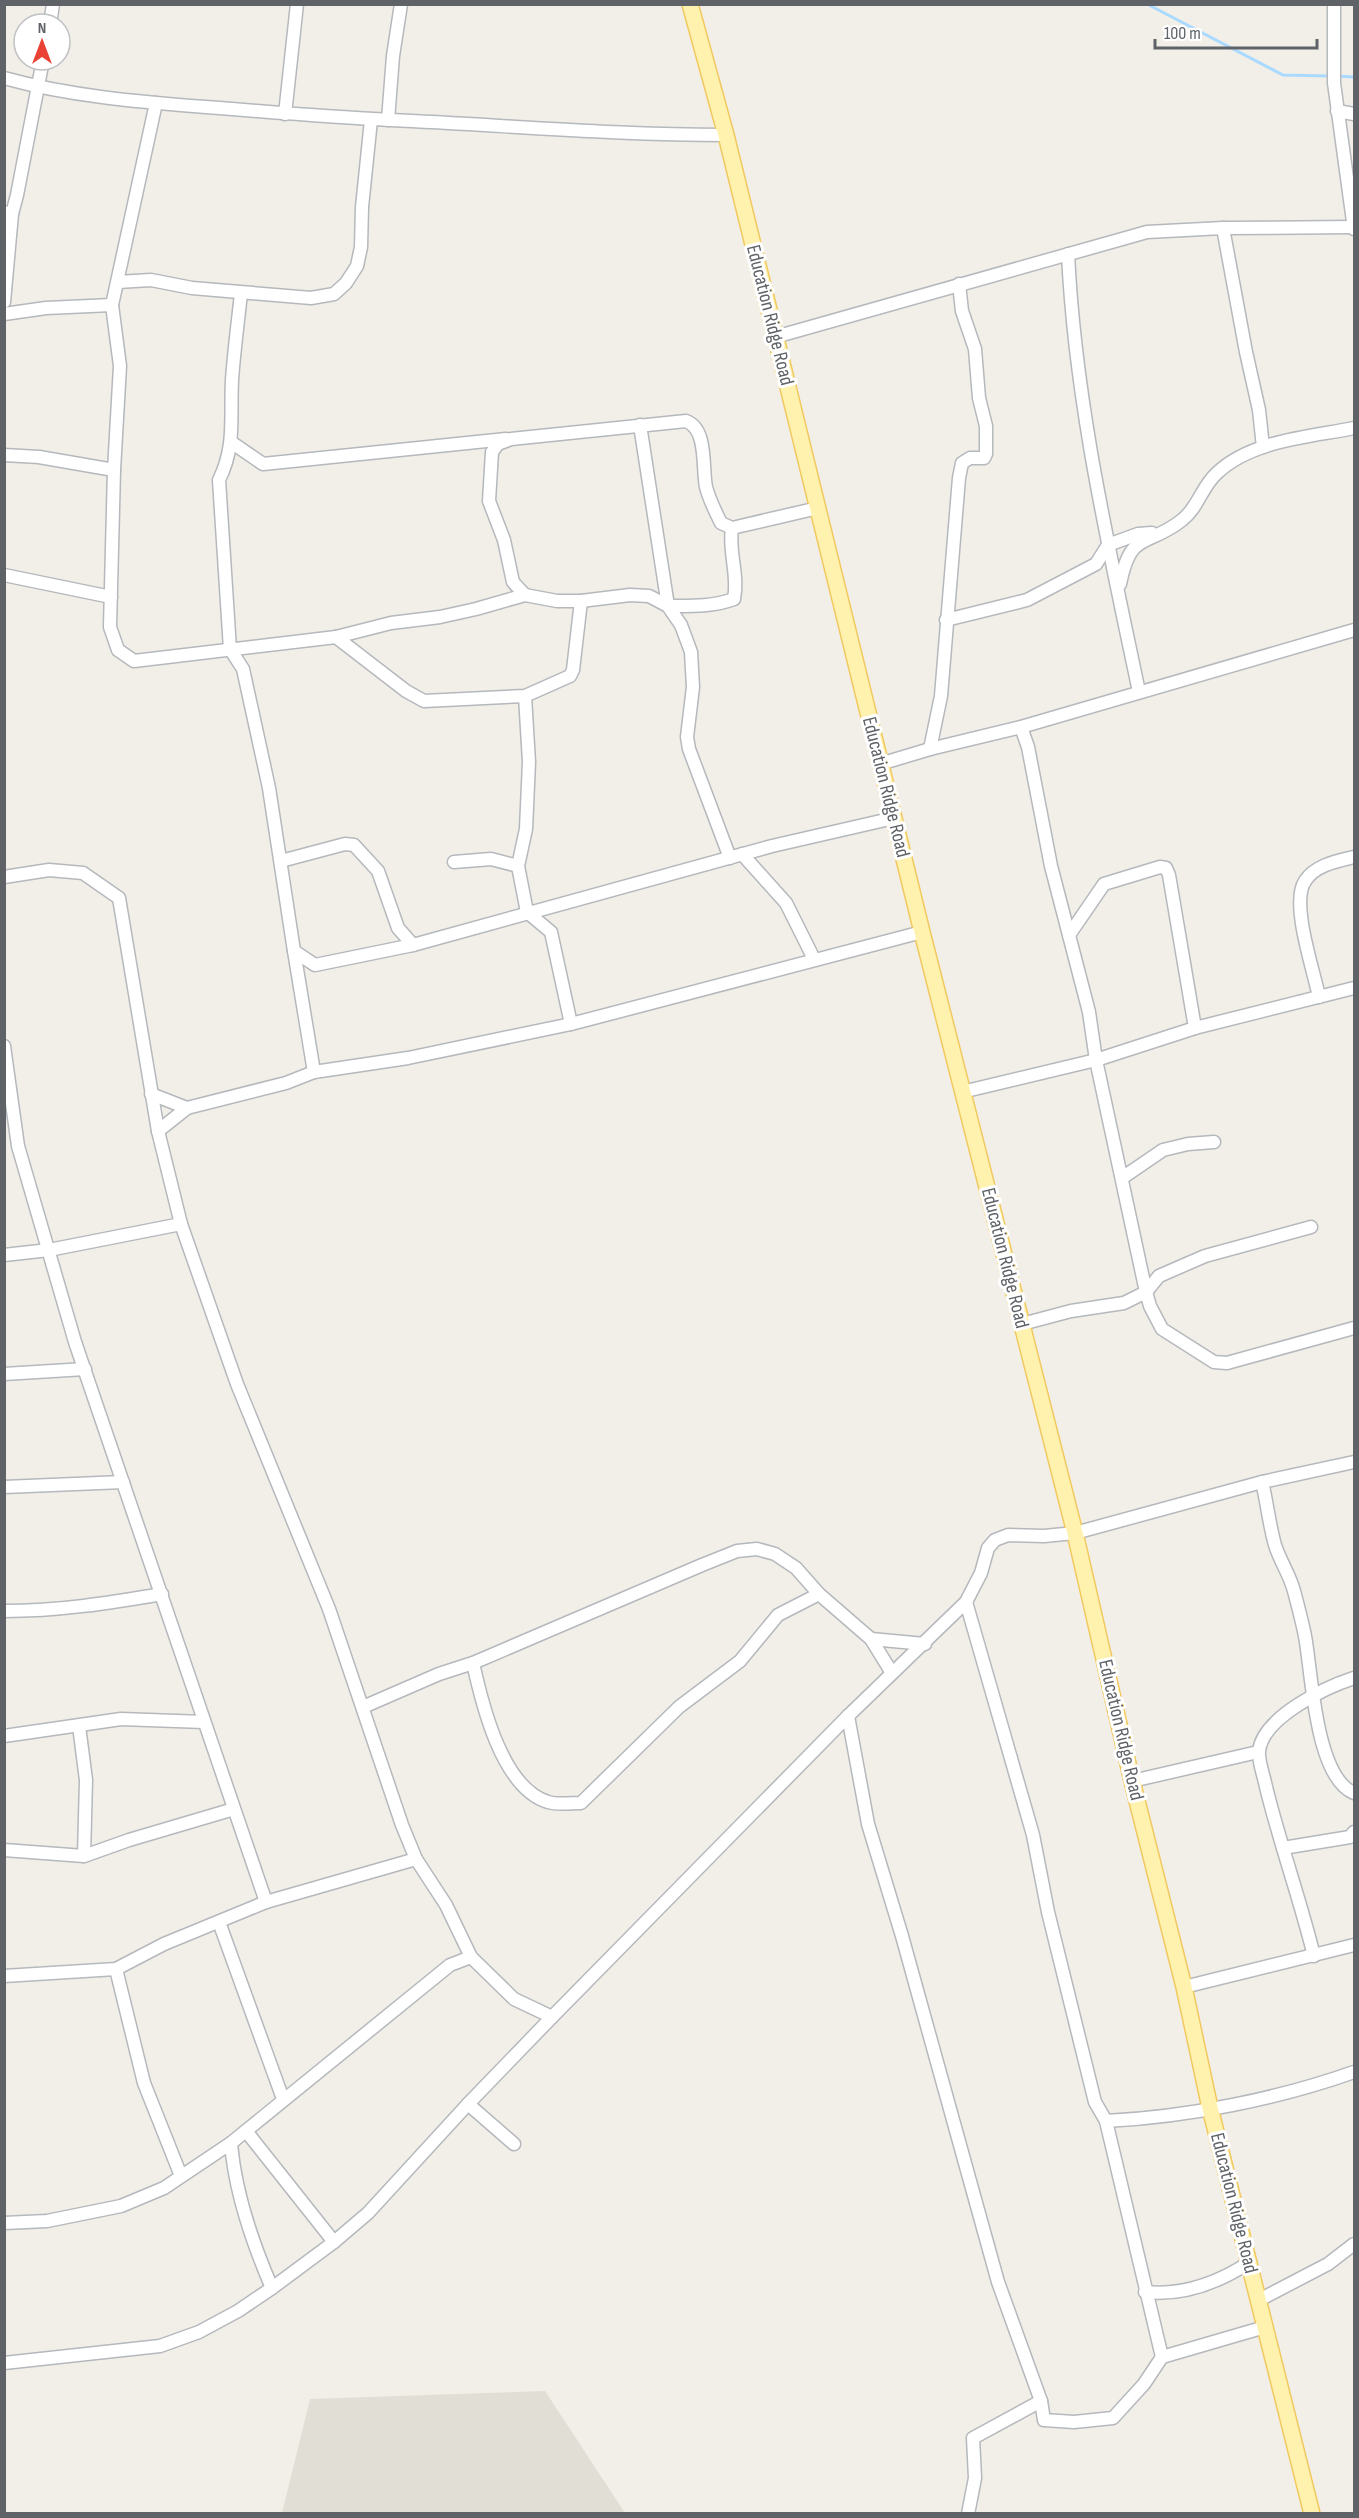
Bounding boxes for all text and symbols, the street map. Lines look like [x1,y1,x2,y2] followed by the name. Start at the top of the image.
[12,12,72,72] north arrow
[1155,12,1317,50] scale bar
[38,19,46,38] text: N
[1164,23,1201,44] text: 100 m
[741,242,799,388] street label: Education Ridge Road
[857,714,915,860] street label: Education Ridge Road
[976,1185,1034,1331] street label: Education Ridge Road
[1093,1657,1149,1803] street label: Education Ridge Road
[1205,2130,1263,2276] street label: Education Ridge Road

